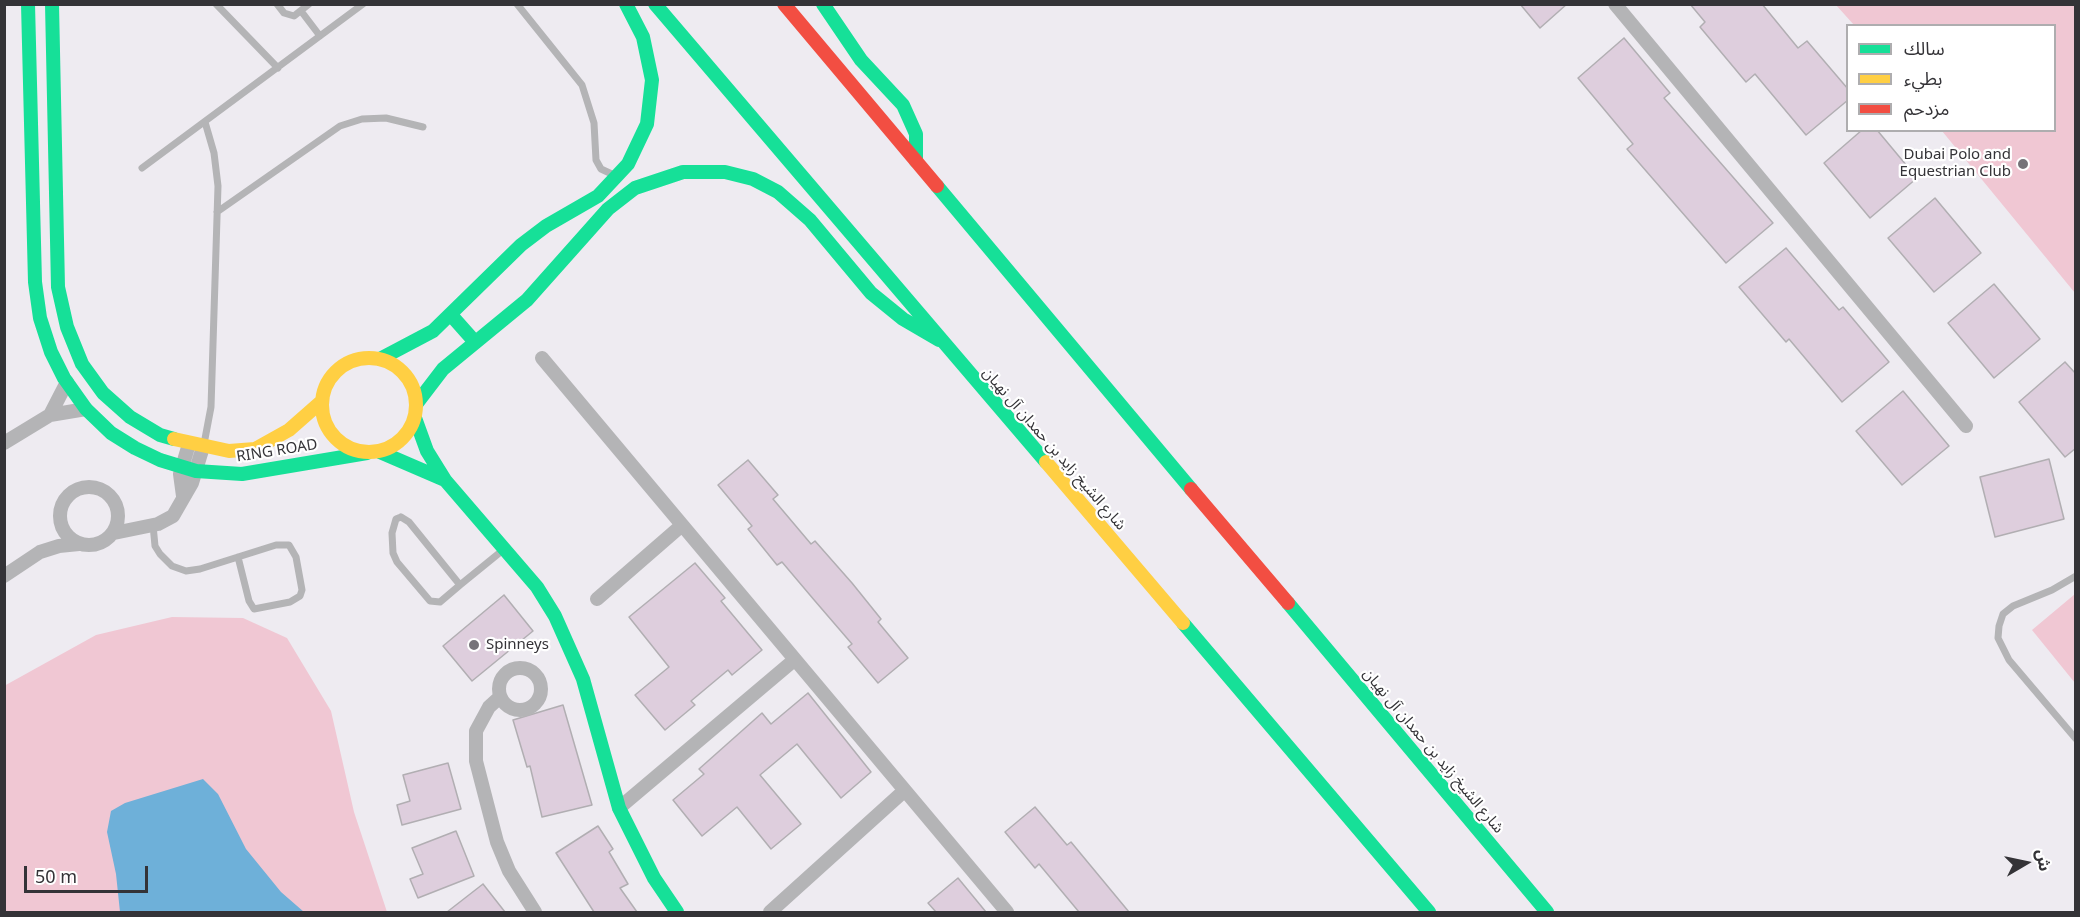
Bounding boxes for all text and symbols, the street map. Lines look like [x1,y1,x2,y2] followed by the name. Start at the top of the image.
[1846,24,2056,132] legend
[1904,36,1945,60] text: سالك
[1904,66,1942,90] text: بطيء
[1904,96,1949,120] text: مزدحم
[1900,146,2011,181] place label: Dubai Polo and Equestrian Club
[2016,157,2030,171] marker: Dubai Polo and Equestrian Club
[978,364,1130,534] street label: شارع الشيخ زايد بن حمدان آل نهيان
[235,436,319,466] street label: RING ROAD
[486,636,549,654] place label: Spinneys
[467,638,481,652] marker: Spinneys
[1359,665,1507,837] street label: شارع الشيخ زايد بن حمدان آل نهيان
[1996,833,2056,893] north arrow
[2031,848,2056,873] text: ش
[27,854,152,892] scale bar
[35,864,77,888] text: 50 m

